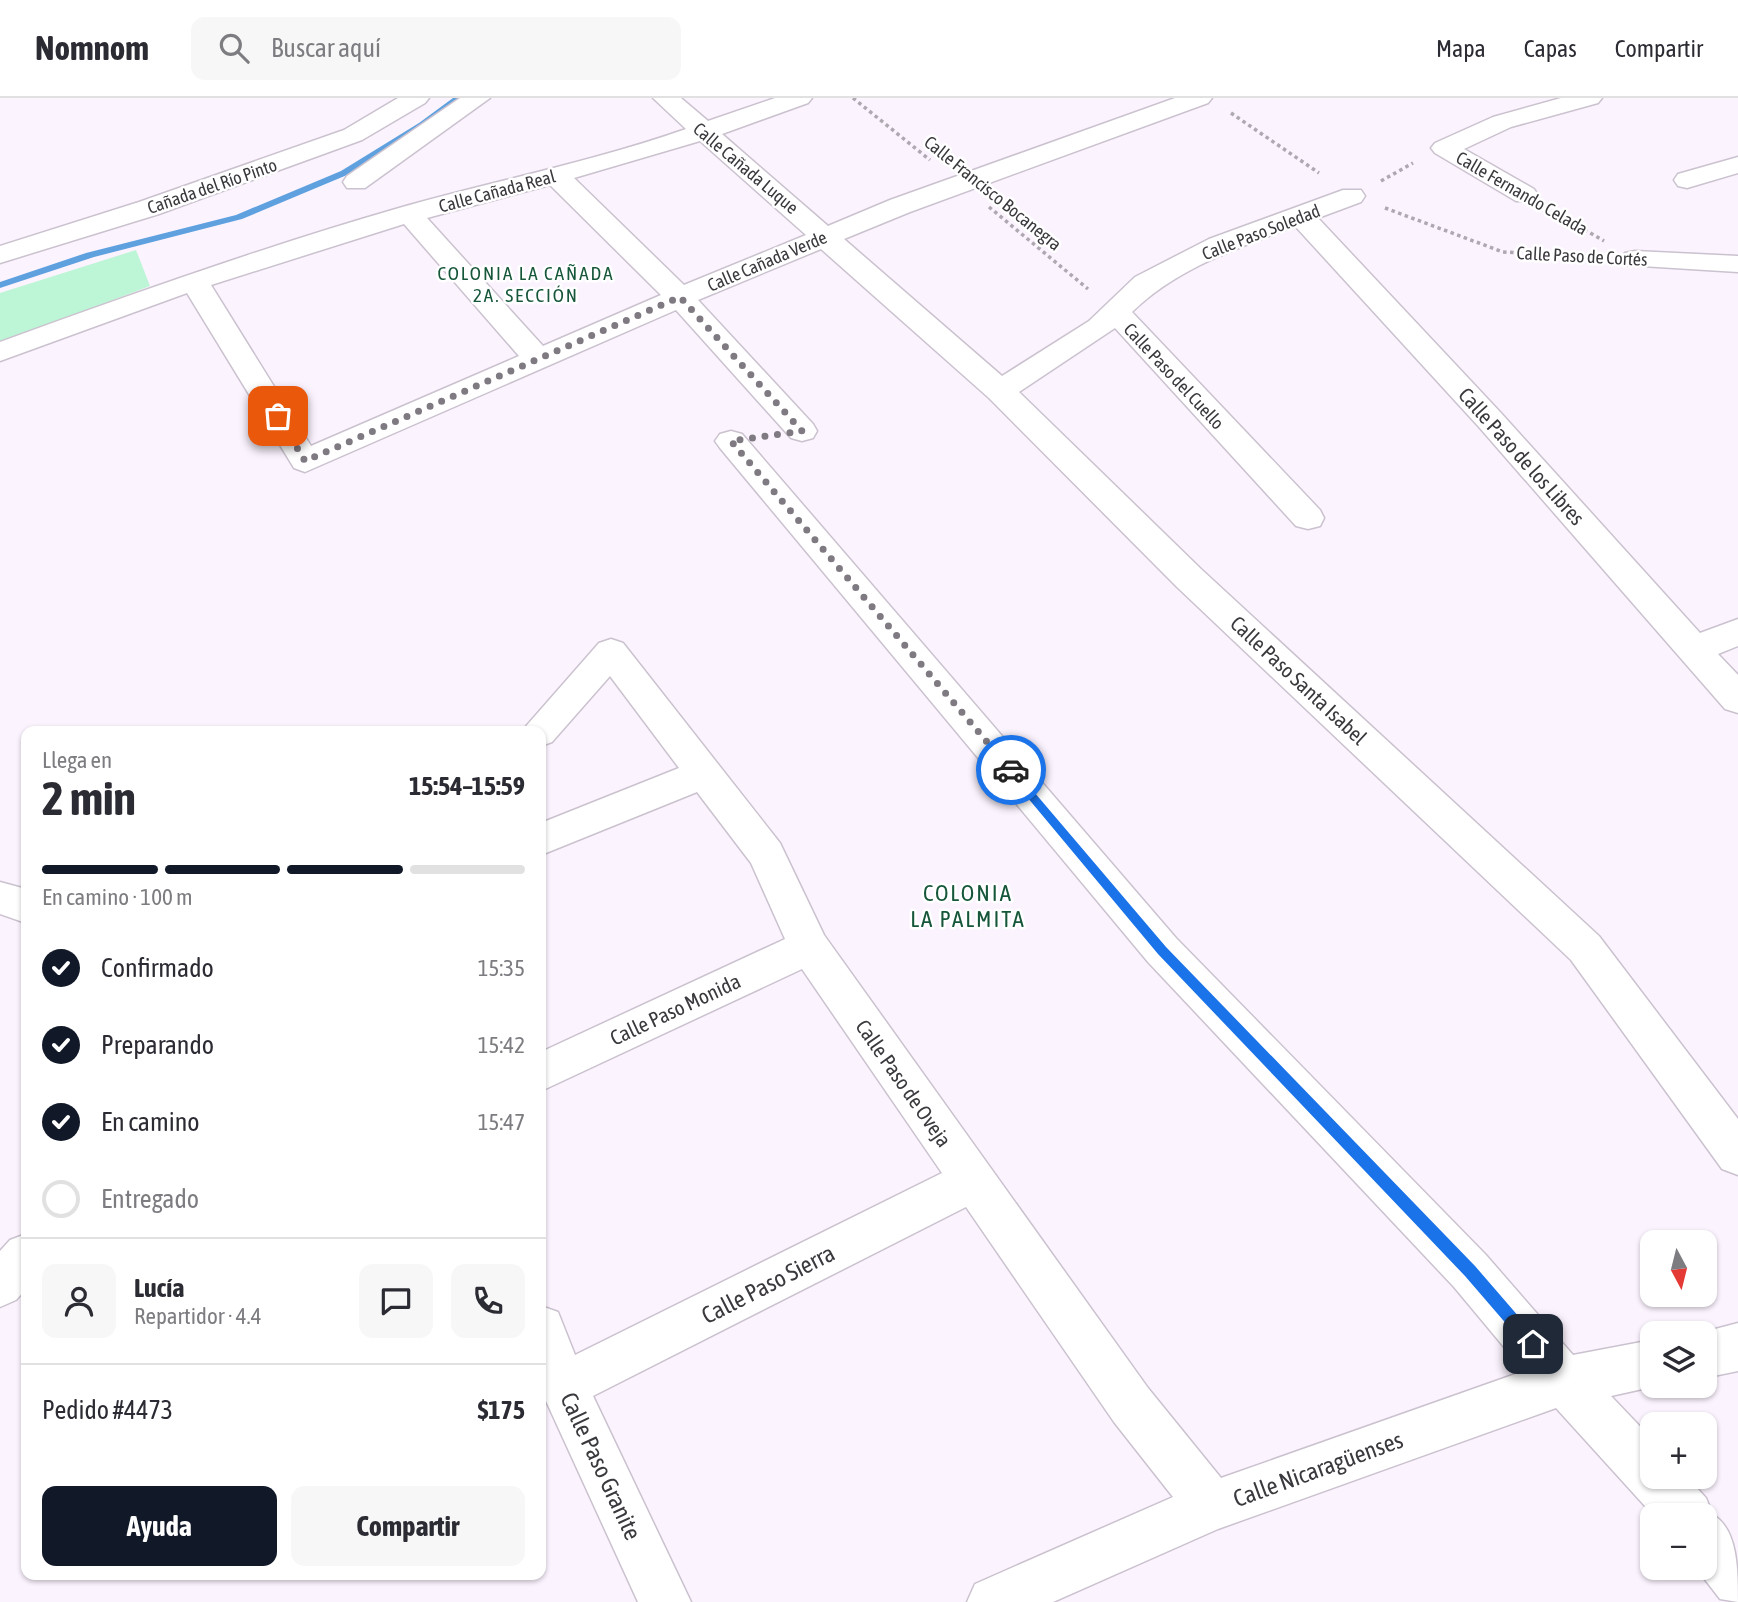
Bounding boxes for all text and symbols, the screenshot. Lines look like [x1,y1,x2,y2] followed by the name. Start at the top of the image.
[191,17,681,80] search box
[35,29,149,67] text: Nomnom
[215,29,253,67] icon: search
[271,33,381,63] text: Buscar aquí
[1436,35,1486,62] text: Mapa
[1524,35,1577,62] text: Capas
[1615,35,1703,62] text: Compartir
[689,118,803,218] street label: Calle Cañada Luque
[920,131,1066,255] street label: Calle Francisco Bocanegra
[1452,147,1592,239] street label: Calle Fernando Celada
[144,154,280,218] street label: Cañada del Río Pinto
[436,165,558,217] street label: Calle Cañada Real
[1199,200,1323,264] street label: Calle Paso Soledad
[704,226,830,296] street label: Calle Cañada Verde
[1516,242,1648,270] street label: Calle Paso de Cortés
[438,262,614,306] district label: COLONIA LA CAÑADA 2A. SECCIÓN
[1119,319,1229,433] street label: Calle Paso del Cuello
[1454,382,1590,530] street label: Calle Paso de los Libres
[248,386,308,446] pin
[259,397,297,435] icon: bag
[1226,611,1372,750] street label: Calle Paso Santa Isabel
[976,735,1046,805] courier
[42,747,112,773] text: Llega en
[992,751,1030,789] icon: car
[409,771,525,801] text: 15:54–15:59
[42,772,136,825] text: 2 min
[910,880,1026,932] district label: COLONIA LA PALMITA
[42,884,193,910] text: En camino · 100 m
[42,949,80,987] icon: check
[101,953,214,983] text: Confirmado
[478,955,525,981] text: 15:35
[606,968,744,1050] street label: Calle Paso Monida
[851,1015,957,1151] street label: Calle Paso de Oveja
[42,1026,80,1064] icon: check
[101,1030,214,1060] text: Preparando
[478,1032,525,1058] text: 15:42
[42,1103,80,1141] icon: check
[101,1107,200,1137] text: En camino
[478,1109,525,1135] text: 15:47
[101,1184,199,1214] text: Entregado
[1640,1230,1717,1307] north arrow
[1640,1230,1717,1580] map controls
[697,1239,839,1329] street label: Calle Paso Sierra
[42,1264,116,1338] button: person
[359,1264,433,1338] button: chat
[451,1264,525,1338] button: phone
[134,1273,184,1303] text: Lucía
[134,1303,261,1329] text: Repartidor · 4.4
[1503,1314,1563,1374] pin
[1640,1321,1717,1398] button: layers
[1514,1325,1552,1363] icon: home
[555,1388,647,1544] street label: Calle Paso Granite
[42,1395,173,1425] text: Pedido #4473
[477,1395,525,1425] text: $175
[1640,1412,1717,1489] button: +
[1230,1426,1406,1512] street label: Calle Nicaragüenses
[42,1486,277,1566] button: Ayuda
[291,1486,525,1566] button: Compartir
[1640,1503,1717,1580] button: −

